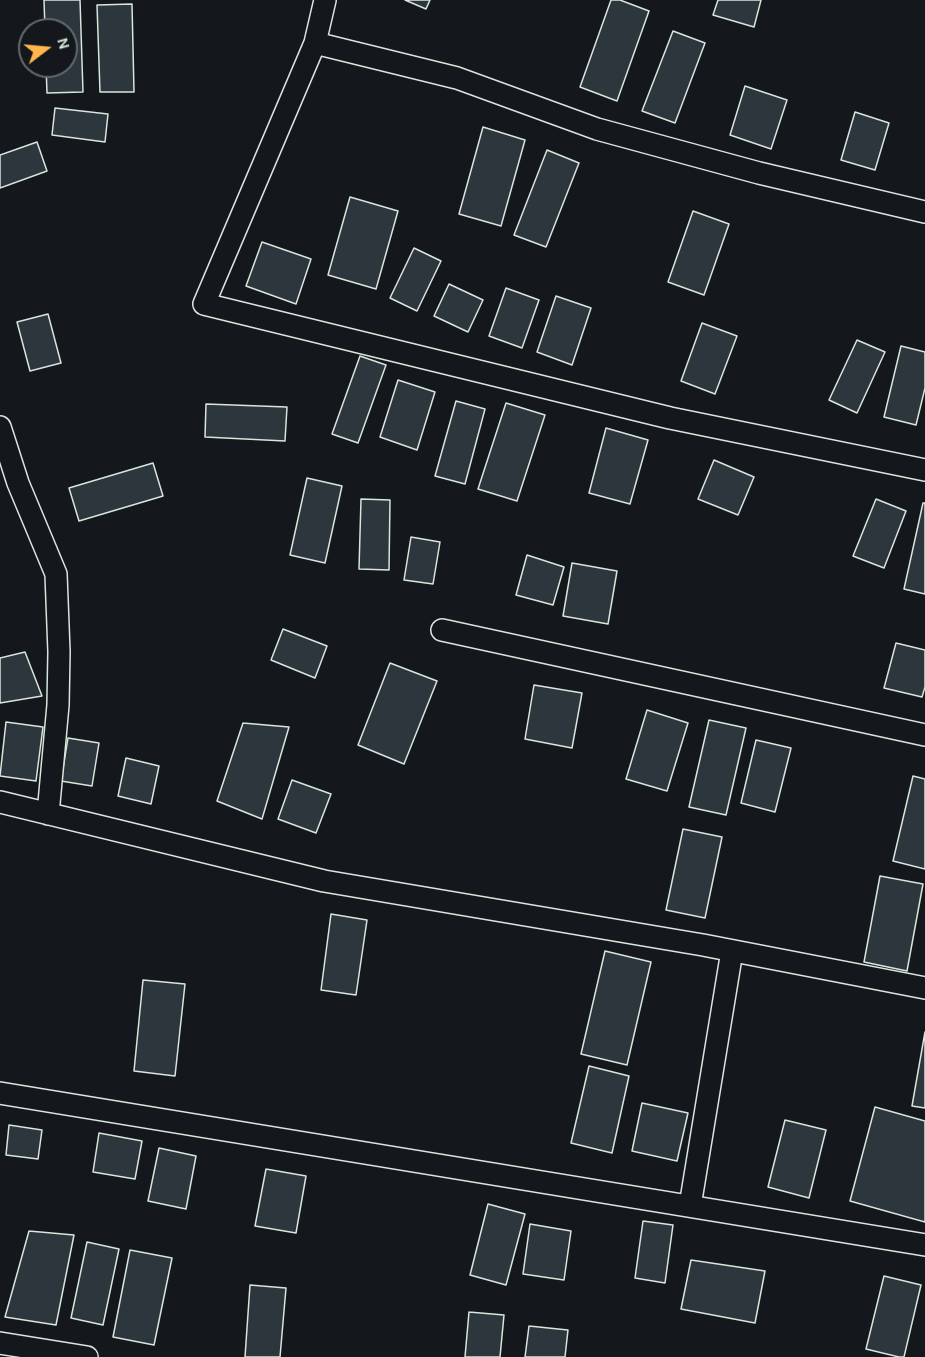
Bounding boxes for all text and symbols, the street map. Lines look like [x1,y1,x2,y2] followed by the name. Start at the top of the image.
[18,18,78,78] north arrow
[53,35,75,52] text: N

